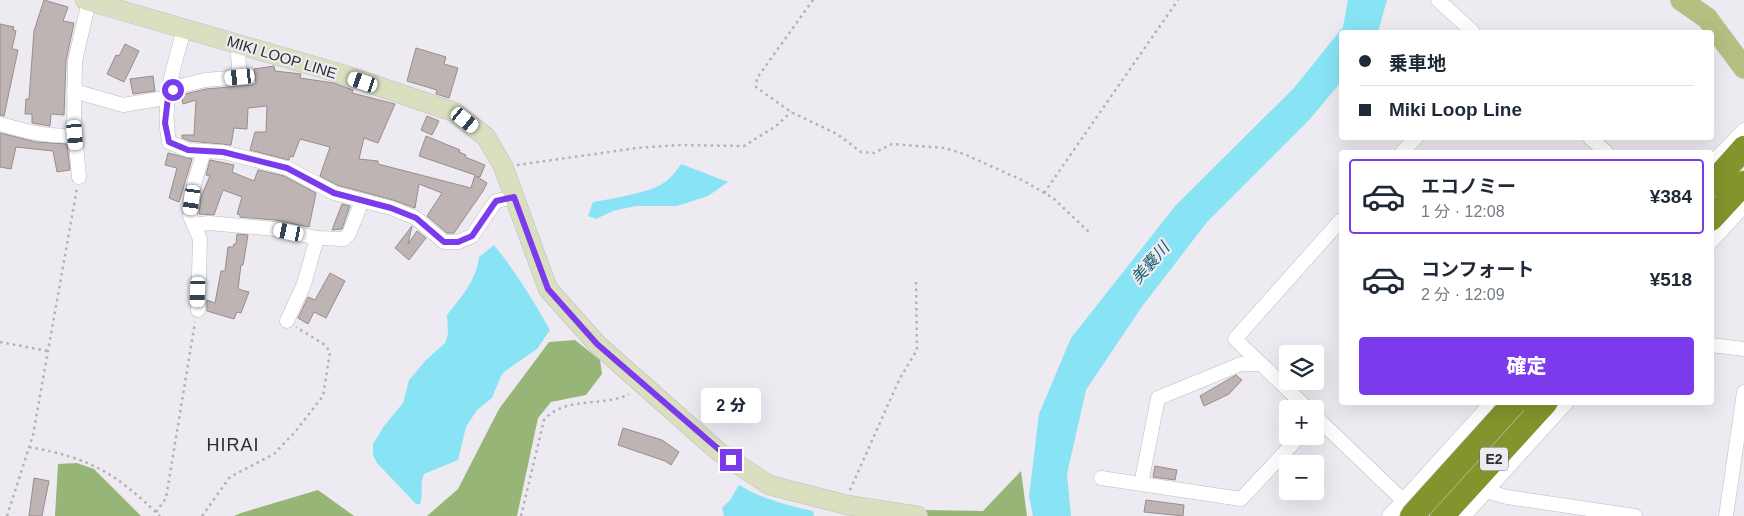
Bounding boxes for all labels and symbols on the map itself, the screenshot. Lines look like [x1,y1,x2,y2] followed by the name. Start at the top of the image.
[225,32,339,82] street label: MIKI LOOP LINE
[224,68,255,86] car
[346,70,379,94] car
[162,79,184,101] route start
[448,105,481,135] car
[66,119,83,151] car
[182,184,201,216] car
[272,222,305,242] car
[1128,238,1173,287] water label: 美嚢川
[189,277,206,307] car
[701,388,761,422] callout: 2 分
[206,435,260,455] district label: HIRAI
[1480,448,1508,470] road number: E2
[720,449,742,471] route end

